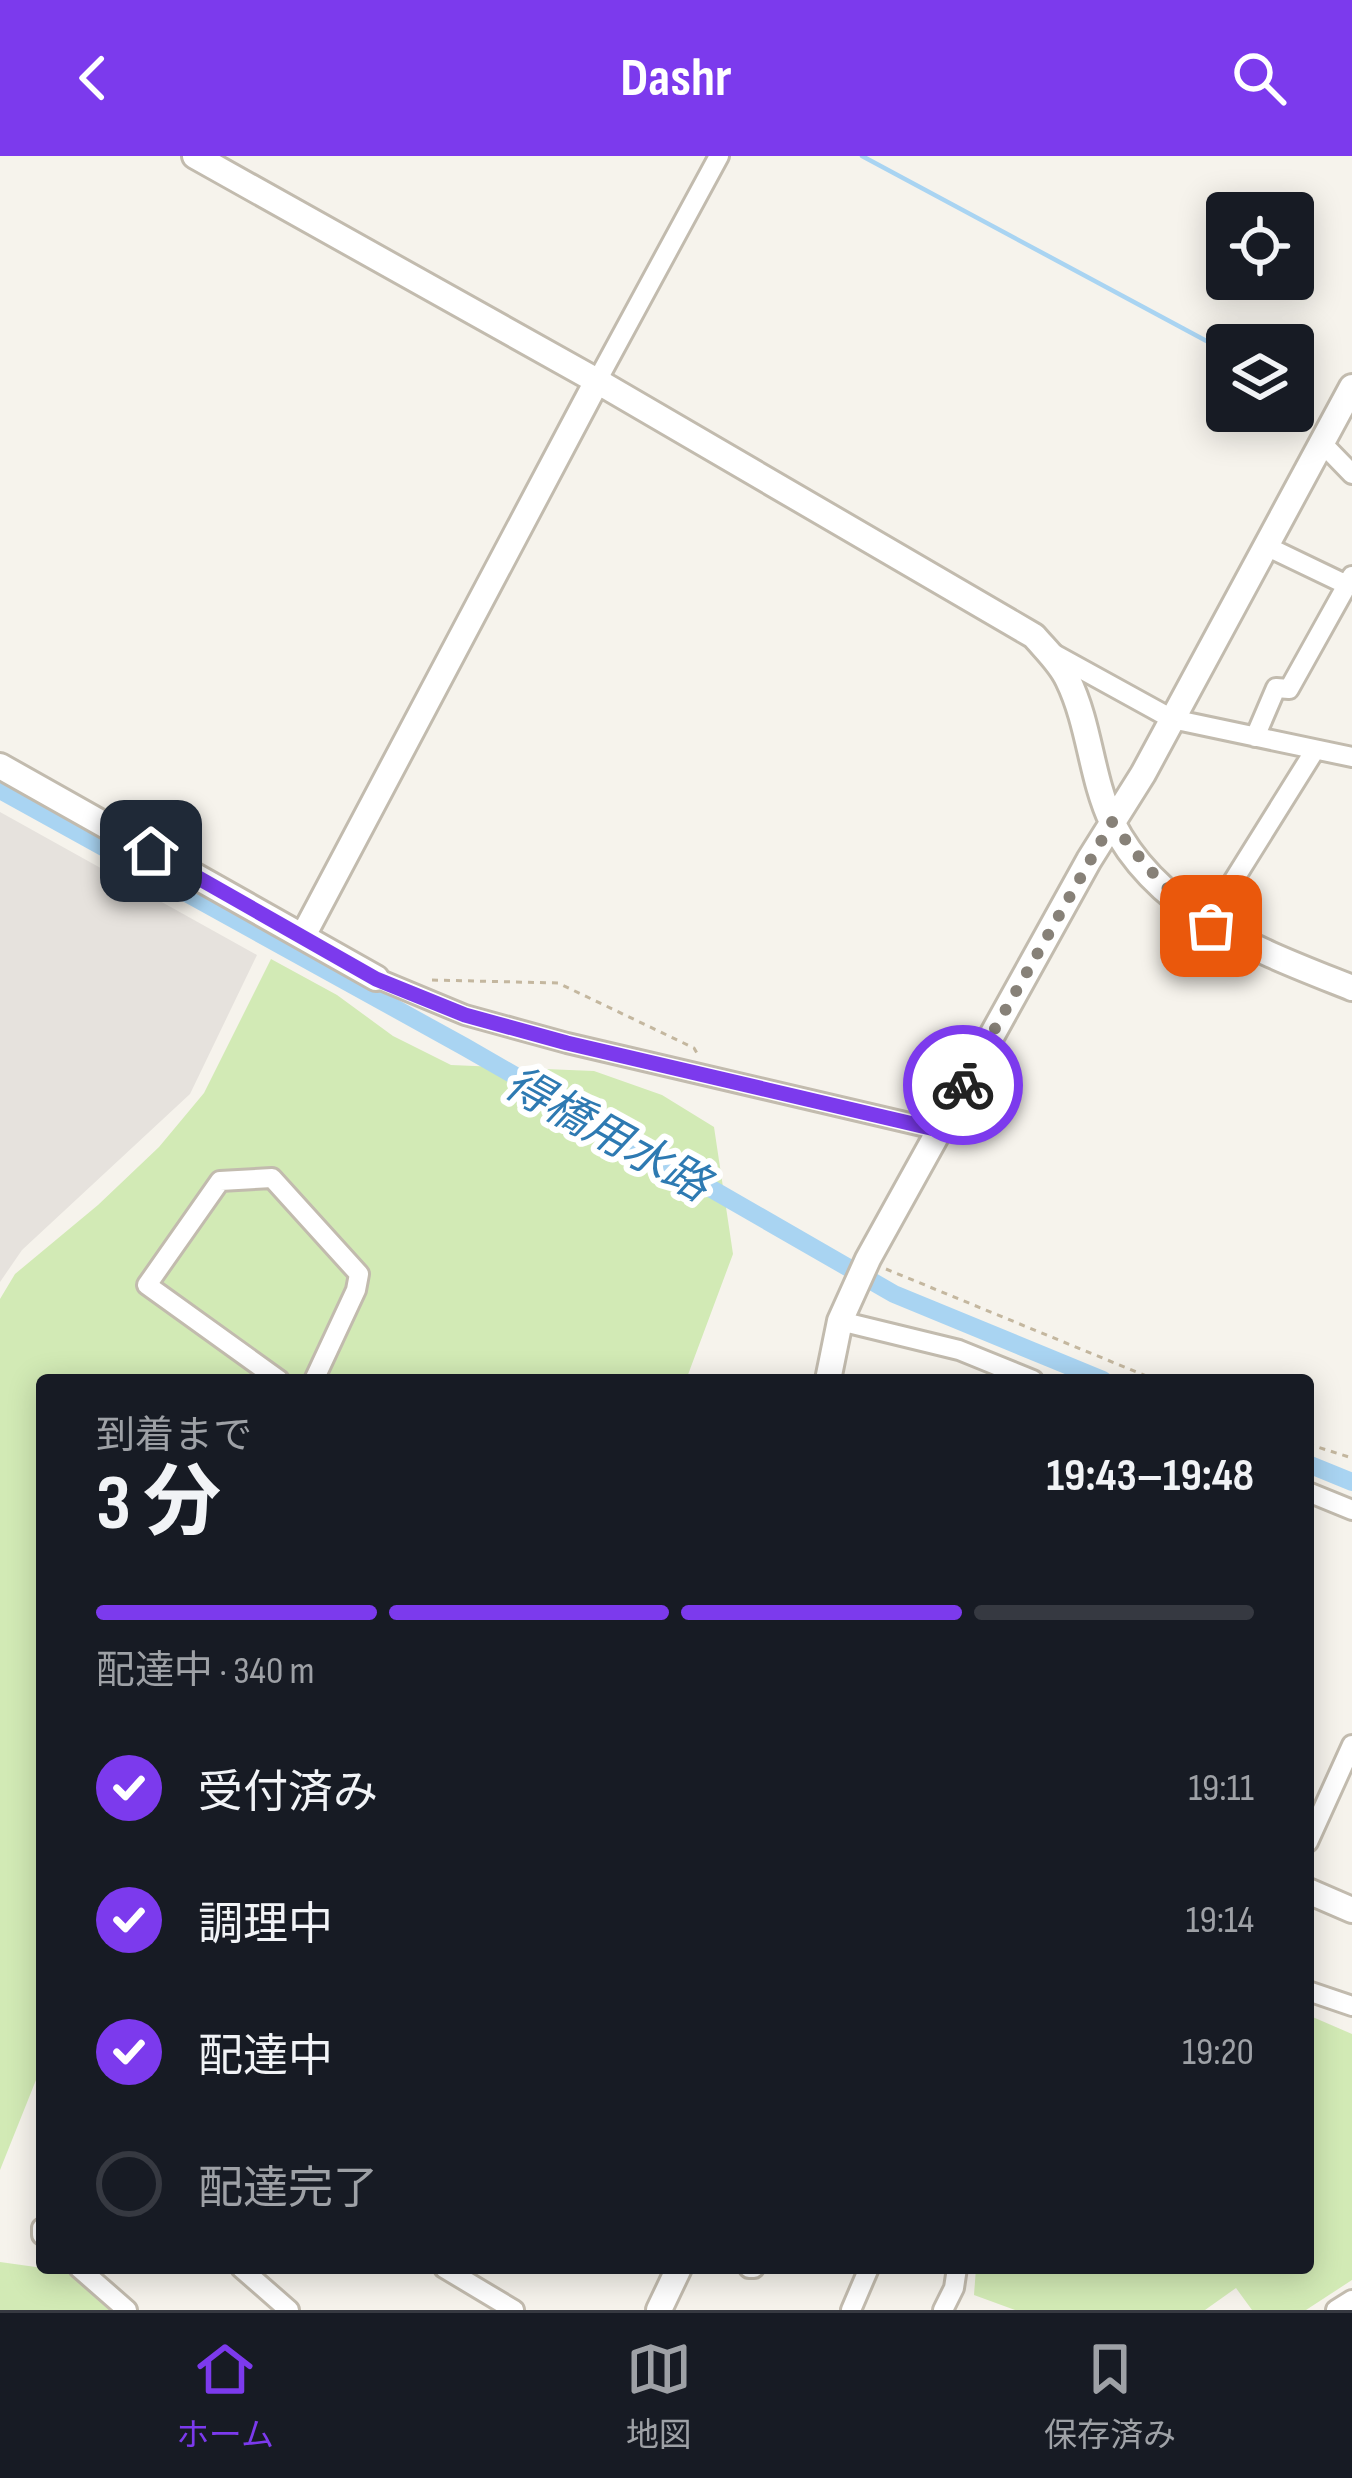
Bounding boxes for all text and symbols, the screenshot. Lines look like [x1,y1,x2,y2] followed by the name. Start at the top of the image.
[60,45,126,111] icon: back
[1226,45,1292,111] icon: search
[620,46,732,111] text: Dashr
[1206,192,1314,432] map controls
[1206,192,1314,300] button: locate
[1206,324,1314,432] button: layers
[100,800,202,902] pin
[118,818,184,884] icon: home
[1160,875,1262,977] pin
[1178,893,1244,959] icon: bag
[903,1025,1023,1145] courier
[930,1052,996,1118] icon: bike
[495,1057,722,1216] water label: 得橋用水路
[96,1413,252,1460] text: 到着まで
[1046,1449,1254,1504] text: 19:43–19:48
[96,1458,221,1551] text: 3 分
[96,1648,315,1695] text: 配達中 · 340 m
[96,1755,162,1821] icon: check
[1188,1765,1254,1812] text: 19:11
[198,1766,378,1821] text: 受付済み
[96,1887,162,1953] icon: check
[1186,1897,1254,1944] text: 19:14
[198,1898,333,1953] text: 調理中
[96,2019,162,2085] icon: check
[1182,2029,1254,2076] text: 19:20
[198,2030,333,2085] text: 配達中
[198,2162,378,2217] text: 配達完了
[176,2336,274,2456] tab: ホーム
[626,2336,692,2456] tab: 地図
[1044,2336,1176,2456] tab: 保存済み

